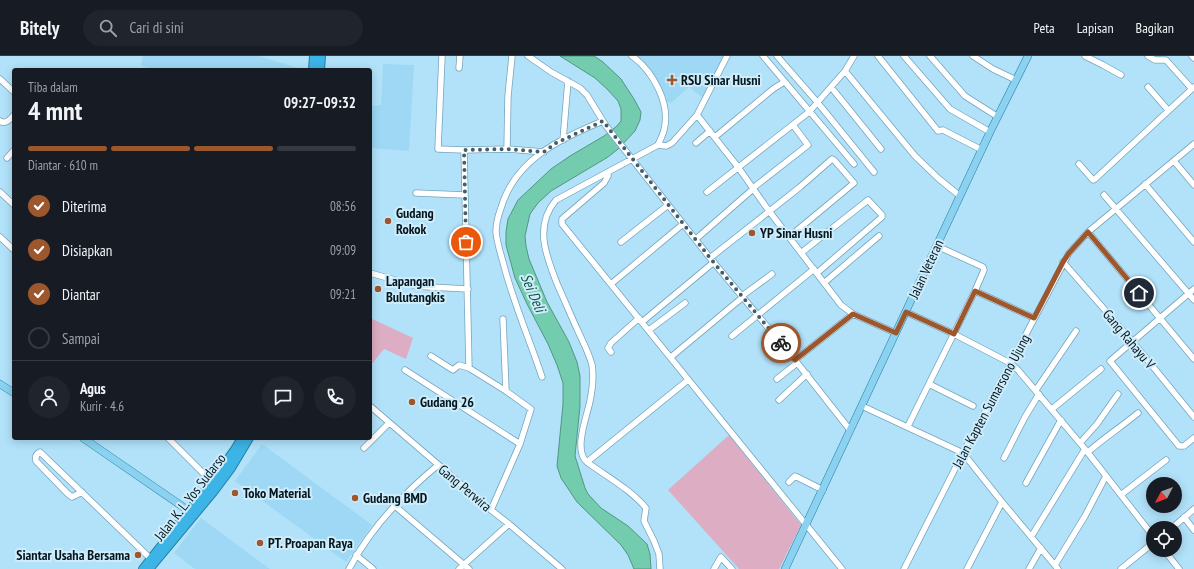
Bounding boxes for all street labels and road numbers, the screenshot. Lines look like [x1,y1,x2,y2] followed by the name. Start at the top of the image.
[904,237,948,302] street label: Jalan Veteran
[1099,306,1159,373] street label: Gang Rahayu V
[948,331,1034,472] street label: Jalan Kapten Sumarsono Ujung
[150,450,230,545] street label: Jalan K. L. Yos Sudarso
[435,461,495,515] street label: Gang Perwira

